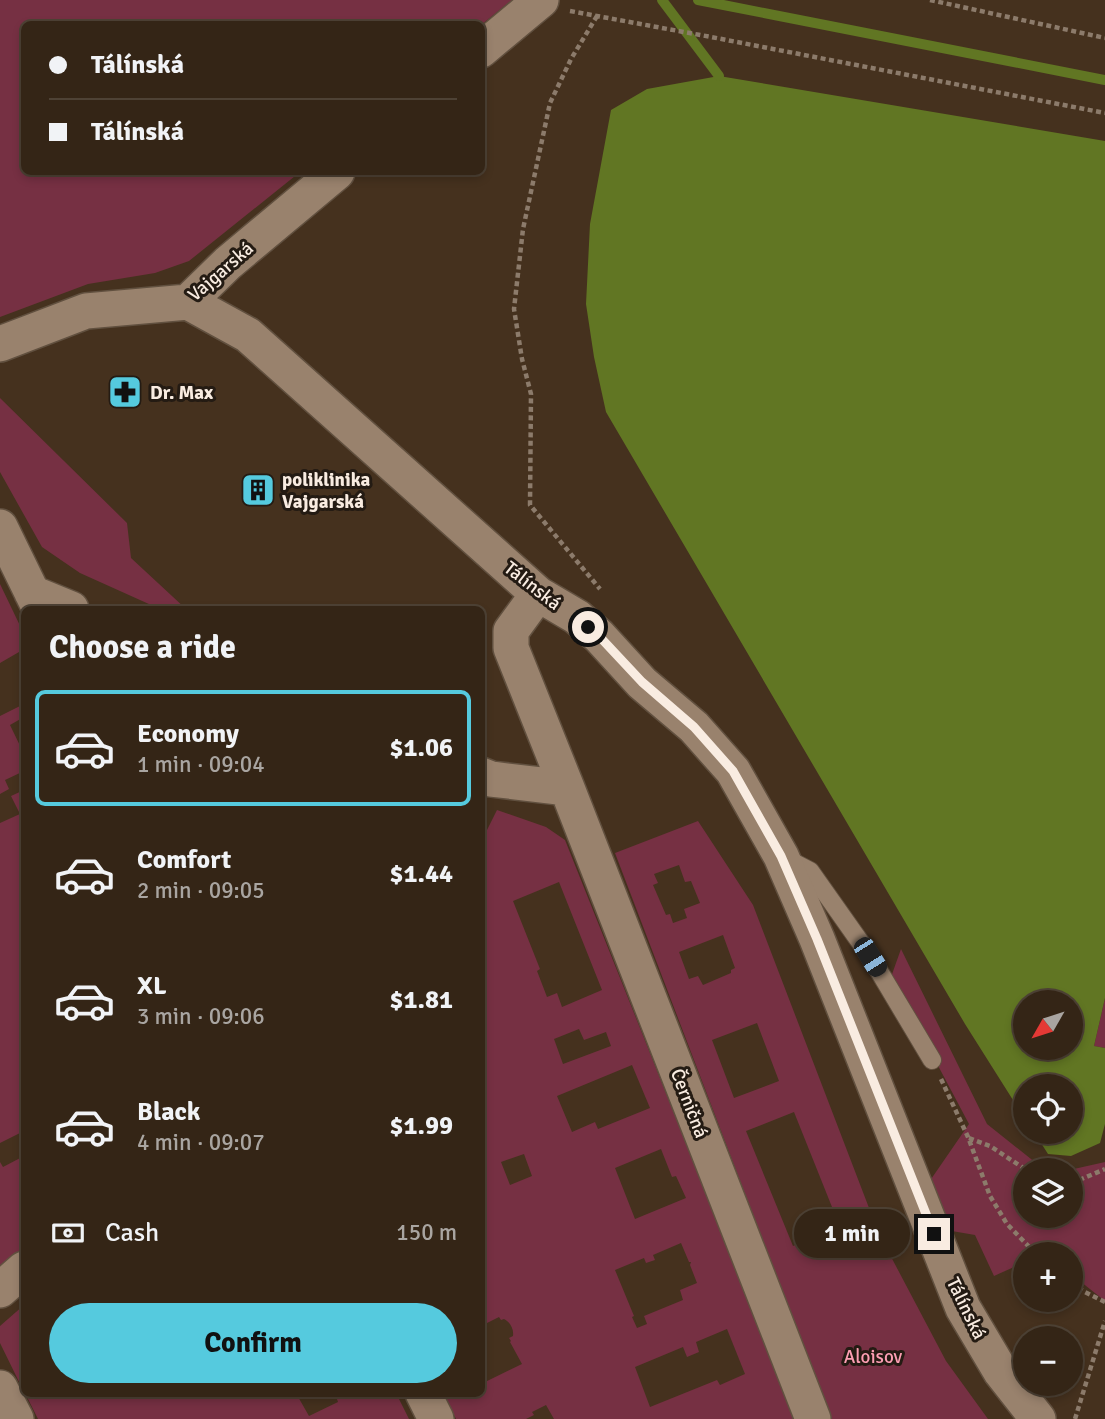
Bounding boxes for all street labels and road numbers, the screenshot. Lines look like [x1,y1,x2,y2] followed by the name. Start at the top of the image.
[183,237,258,307] street label: Vajgarská
[499,556,566,616] street label: Tálínská
[665,1065,714,1141] street label: Černičná
[941,1273,991,1343] street label: Tálínská

